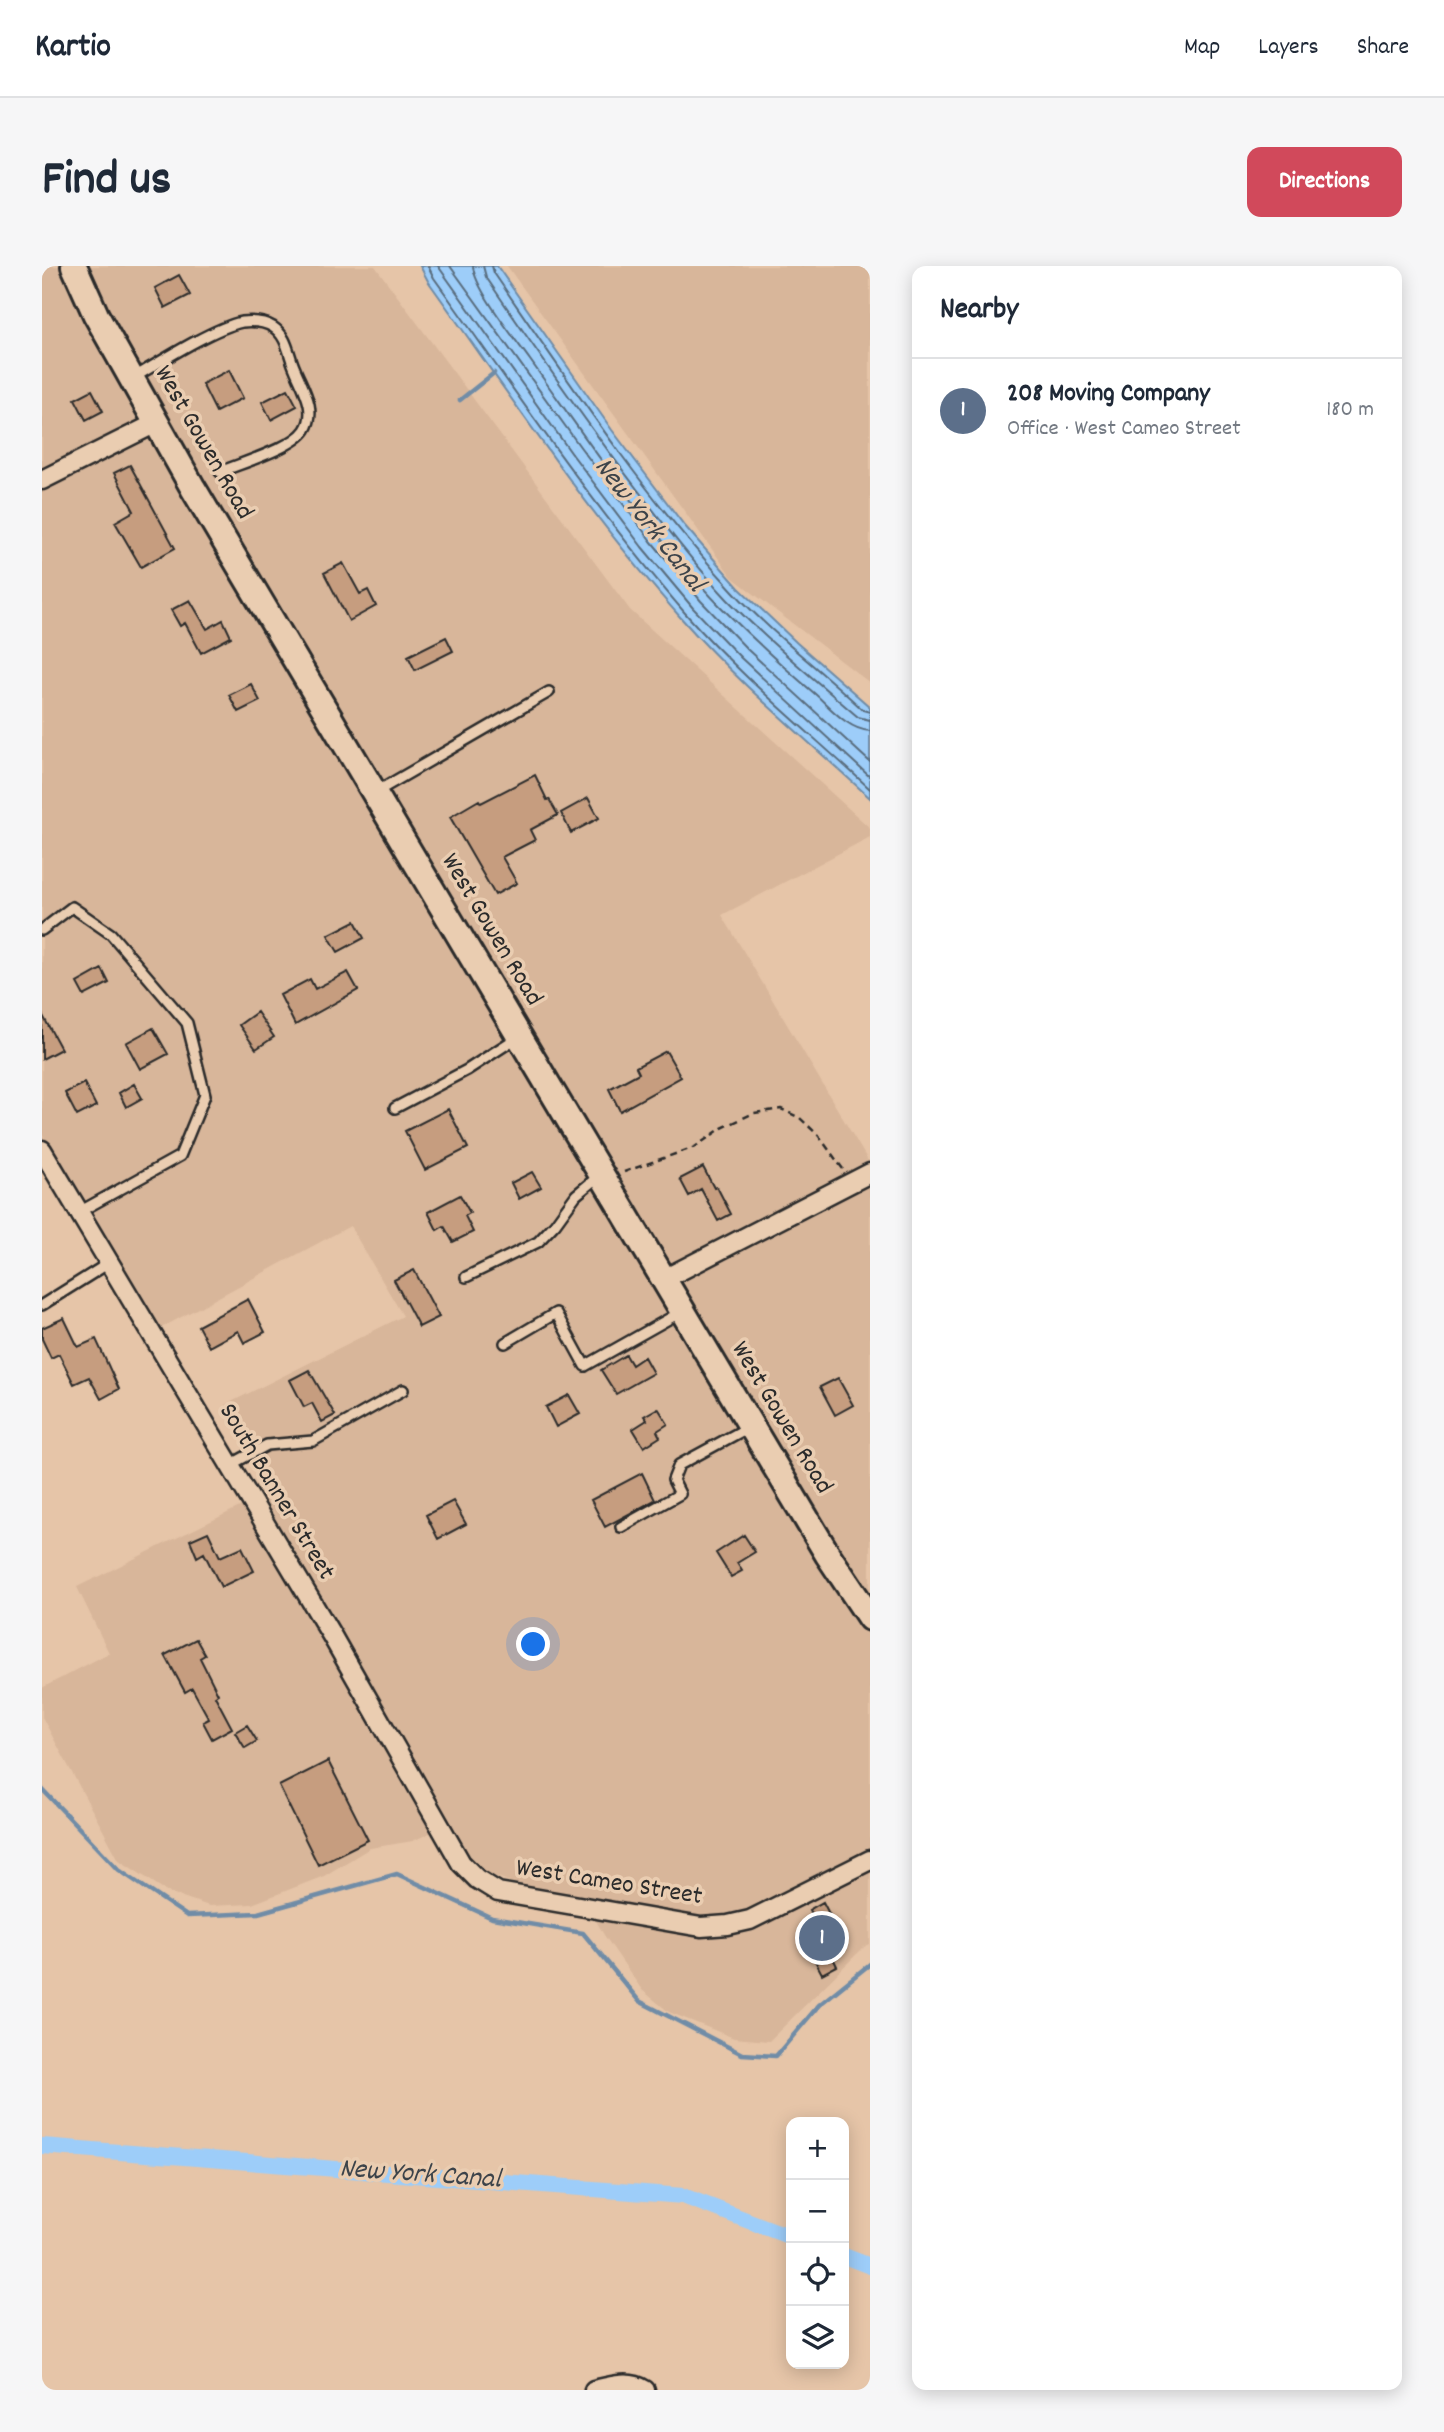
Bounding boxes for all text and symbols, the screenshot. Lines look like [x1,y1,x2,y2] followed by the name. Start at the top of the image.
[35,25,111,72] text: Kartio
[1184,31,1220,65] text: Map
[1258,31,1319,65] text: Layers
[1357,31,1409,65] text: Share
[42,147,171,217] text: Find us
[1247,147,1402,217] button: Directions
[940,290,1018,333] text: Nearby
[144,359,262,527] street label: West Gowen Road
[1007,376,1210,413] text: 208 Moving Company
[960,394,966,427] text: 1
[1326,394,1374,427] text: 180 m
[1007,413,1241,446] text: Office · West Cameo Street
[583,450,715,604] water label: New York Canal
[431,847,551,1013] street label: West Gowen Road
[721,1335,841,1501] street label: West Gowen Road
[209,1397,344,1588] street label: South Banner Street
[516,1627,550,1661] your location
[513,1850,705,1916] street label: West Cameo Street
[799,1912,845,1964] pin: 1
[786,2117,849,2369] map controls
[786,2117,849,2180] button: +
[338,2150,504,2202] water label: New York Canal
[786,2180,849,2243] button: −
[786,2243,849,2306] button: locate
[786,2306,849,2369] button: layers

